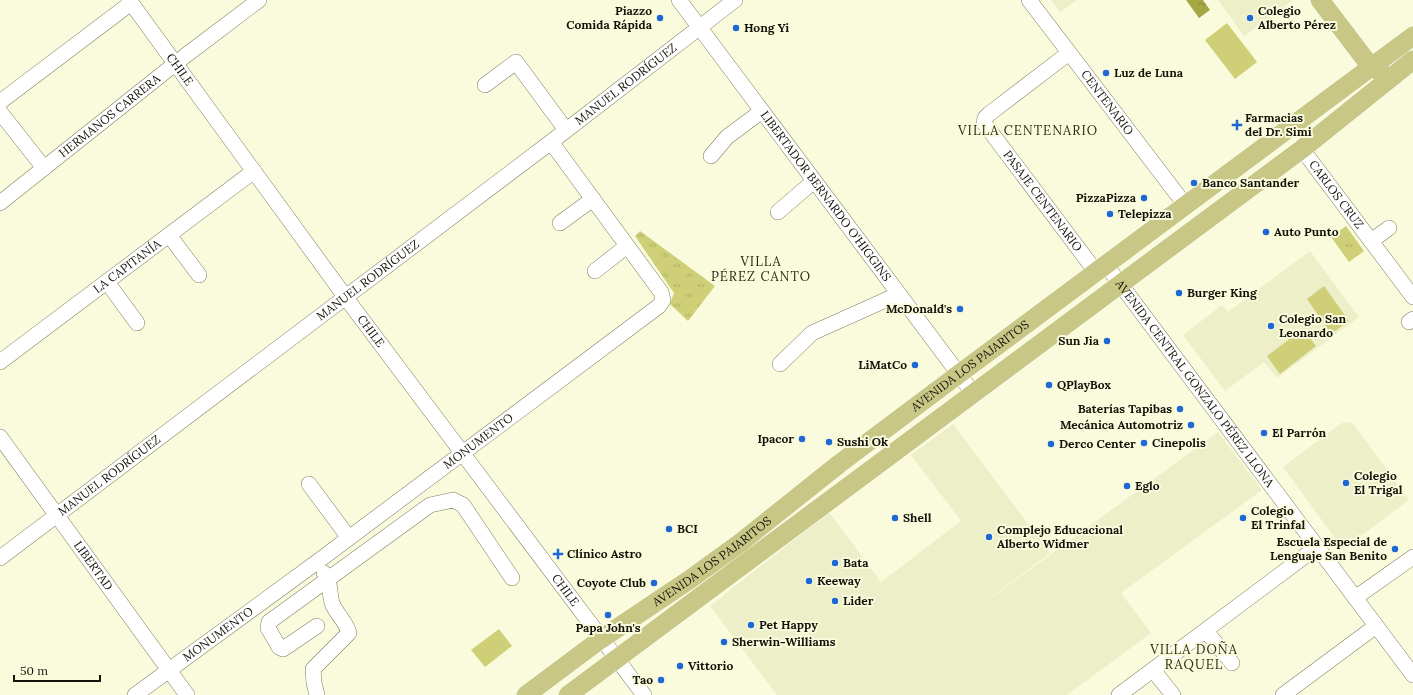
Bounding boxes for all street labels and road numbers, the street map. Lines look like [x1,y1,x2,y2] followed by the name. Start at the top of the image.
[572,40,679,128] street label: MANUEL RODRÍGUEZ
[163,50,197,88] street label: CHILE
[1078,67,1137,138] street label: CENTENARIO
[55,70,163,160] street label: HERMANOS CARRERA
[758,108,895,284] street label: LIBERTADOR BERNARDO O'HIGGINS
[1000,147,1086,254] street label: PASAJE CENTENARIO
[1306,157,1367,232] street label: CARLOS CRUZ
[90,236,164,296] street label: LA CAPITANÍA
[313,236,422,323] street label: MANUEL RODRÍGUEZ
[1112,276,1278,490] street label: AVENIDA CENTRAL GONZALO PÉREZ LLONA
[354,312,388,350] street label: CHILE
[907,316,1032,415] street label: AVENIDA LOS PAJARITOS
[440,410,516,472] street label: MONUMENTO
[55,432,163,519] street label: MANUEL RODRÍGUEZ
[649,513,774,610] street label: AVENIDA LOS PAJARITOS
[71,538,117,593] street label: LIBERTAD
[549,571,583,609] street label: CHILE
[180,603,256,664] street label: MONUMENTO

